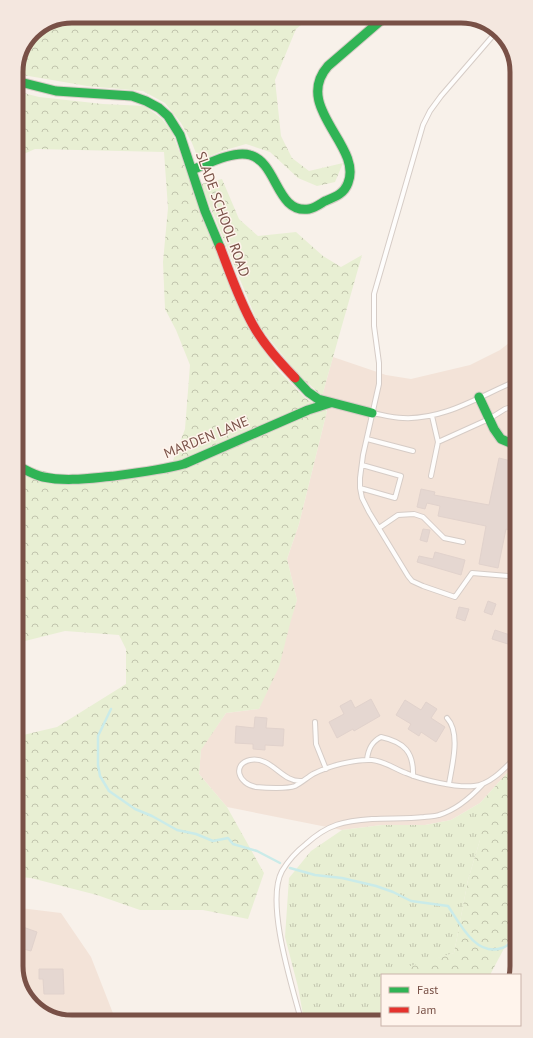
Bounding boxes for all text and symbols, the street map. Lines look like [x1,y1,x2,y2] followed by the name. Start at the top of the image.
[192,149,254,279] street label: SLADE SCHOOL ROAD
[161,412,251,462] street label: MARDEN LANE
[381,974,521,1026] legend
[417,982,438,997] text: Fast
[416,1002,436,1017] text: Jam

